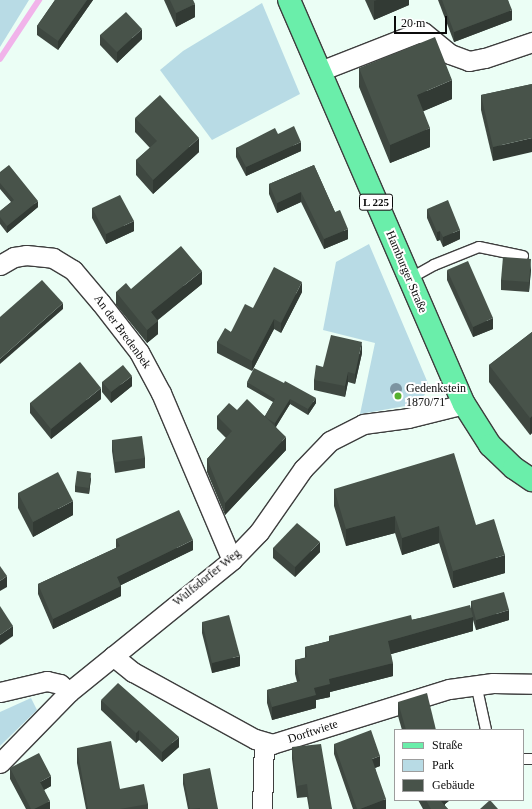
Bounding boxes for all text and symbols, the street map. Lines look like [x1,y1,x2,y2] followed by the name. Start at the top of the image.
[396,8,449,34] scale bar
[401,16,425,30] text: 20 m
[358,193,394,211] road number: L 225
[382,229,430,315] street label: Hamburger Straße
[90,292,154,372] street label: An der Bredenbek
[406,382,466,410] place label: Gedenkstein 1870/71
[393,391,403,401] marker: Gedenkstein 1870/71
[170,546,244,610] street label: Wulfsdorfer Weg
[286,717,340,747] street label: Dorftwiete
[394,729,524,801] legend
[432,738,463,752] text: Straße
[432,758,454,772] text: Park
[432,778,475,792] text: Gebäude

